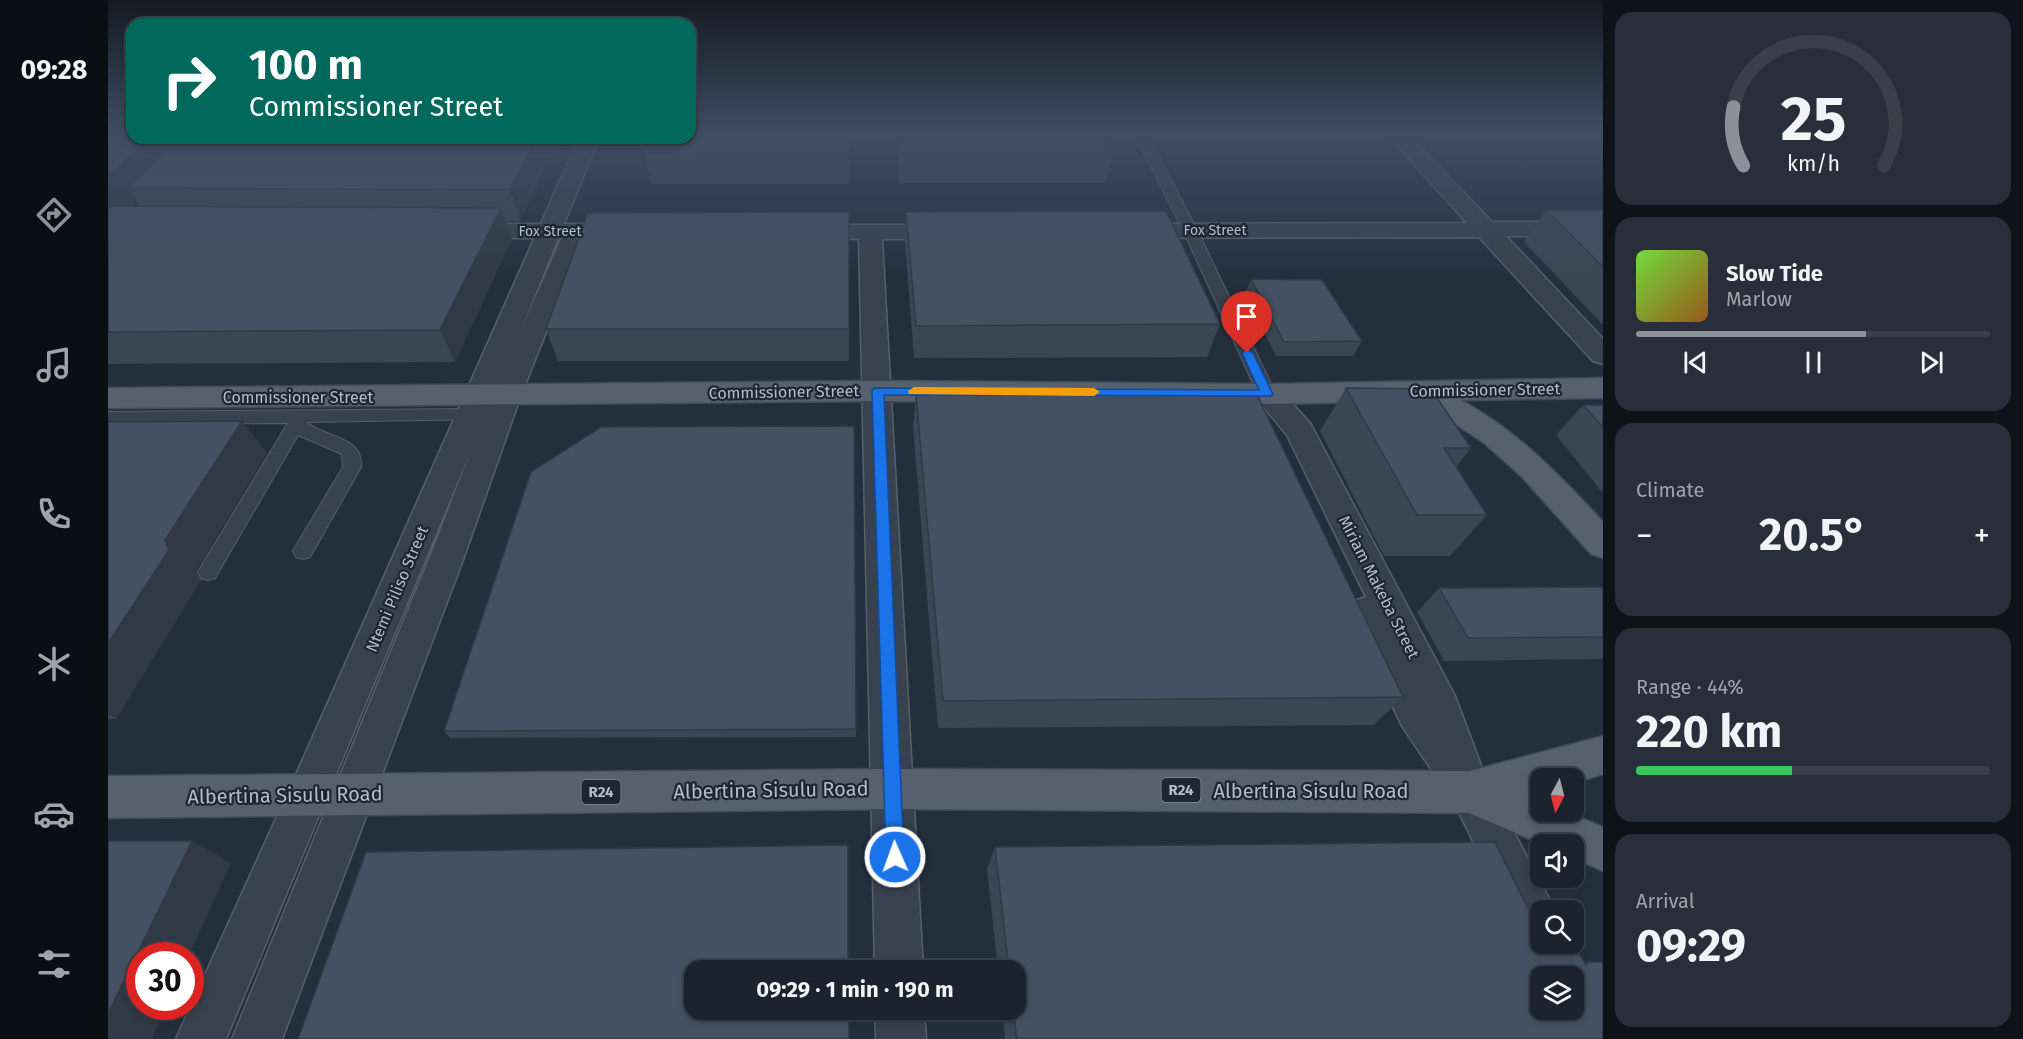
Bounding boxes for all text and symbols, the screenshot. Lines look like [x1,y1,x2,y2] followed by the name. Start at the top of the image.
[249,40,363,90] text: 100 m
[150,42,228,120] icon: right
[21,54,87,86] text: 09:28
[1780,82,1846,157] text: 25
[249,91,503,123] text: Commissioner Street
[1786,151,1840,177] text: km/h
[33,194,75,236] icon: directions
[1184,222,1247,239] street label: Fox Street
[519,223,582,240] street label: Fox Street
[1726,260,1823,287] text: Slow Tide
[1726,287,1792,311] text: Marlow
[1221,291,1272,353] pin
[1230,300,1263,333] icon: arrive
[33,344,75,386] icon: music
[1679,346,1712,379] icon: previous
[1797,346,1830,379] icon: pause
[1915,346,1948,379] icon: next
[1410,379,1561,401] street label: Commissioner Street
[709,381,860,403] street label: Commissioner Street
[223,388,373,407] street label: Commissioner Street
[1636,478,1704,502] text: Climate
[33,493,75,535] icon: phone
[1759,508,1867,562] text: 20.5°
[1335,512,1423,662] street label: Miriam Makeba Street
[1636,516,1653,556] text: −
[1974,516,1990,556] text: +
[362,523,432,655] street label: Ntemi Piliso Street
[33,643,75,685] icon: climate
[1636,675,1744,699] text: Range · 44%
[1636,705,1782,759] text: 220 km
[1530,768,1584,822] north arrow
[1530,768,1584,1020] map controls
[673,776,869,804] street label: Albertina Sisulu Road
[1162,778,1200,802] road number: R24
[1213,779,1409,803] street label: Albertina Sisulu Road
[582,780,620,804] road number: R24
[187,781,383,809] street label: Albertina Sisulu Road
[33,793,75,835] icon: car
[863,825,927,889] position arrow
[1530,834,1584,888] button: sound
[1636,889,1695,913] text: Arrival
[1530,900,1584,954] button: search
[1636,919,1746,973] text: 09:29
[126,942,204,1020] speed limit sign: 30
[33,943,75,985] icon: filters
[1530,966,1584,1020] button: layers
[756,976,954,1003] text: 09:29 · 1 min · 190 m

